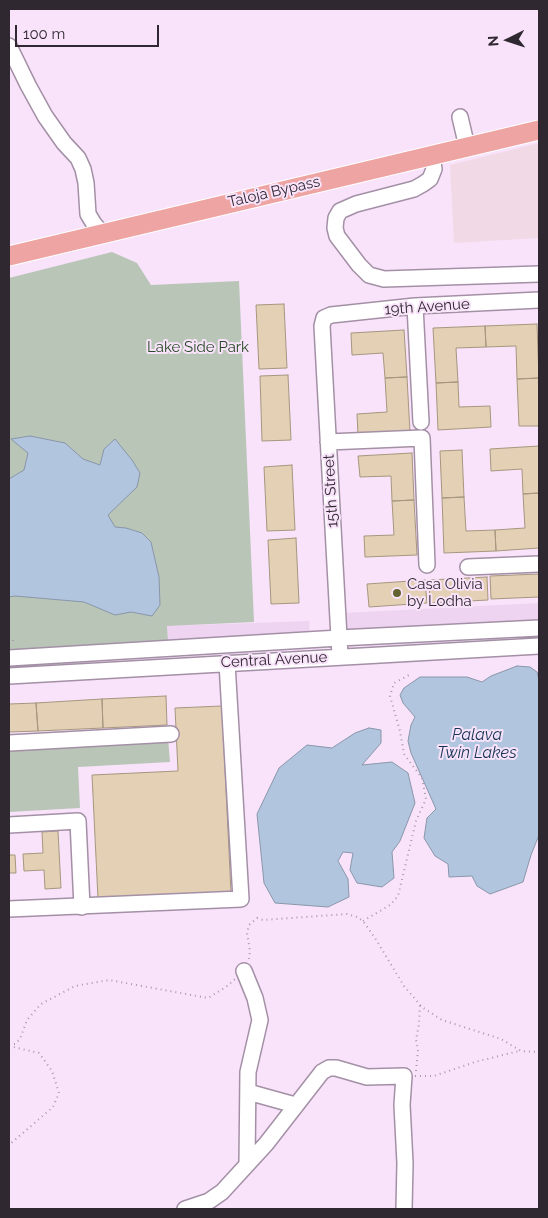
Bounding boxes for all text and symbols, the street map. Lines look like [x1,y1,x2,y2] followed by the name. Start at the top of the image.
[18,15,161,47] scale bar
[483,15,533,65] north arrow
[23,25,65,43] text: 100 m
[485,35,501,47] text: N
[226,173,322,211] street label: Taloja Bypass
[384,295,470,319] street label: 19th Avenue
[147,338,249,356] park label: Lake Side Park
[320,454,342,528] street label: 15th Street
[407,575,483,610] place label: Casa Olivia by Lodha
[391,587,403,599] marker: Casa Olivia by Lodha
[220,648,328,672] street label: Central Avenue
[437,725,517,763] water label: Palava Twin Lakes

